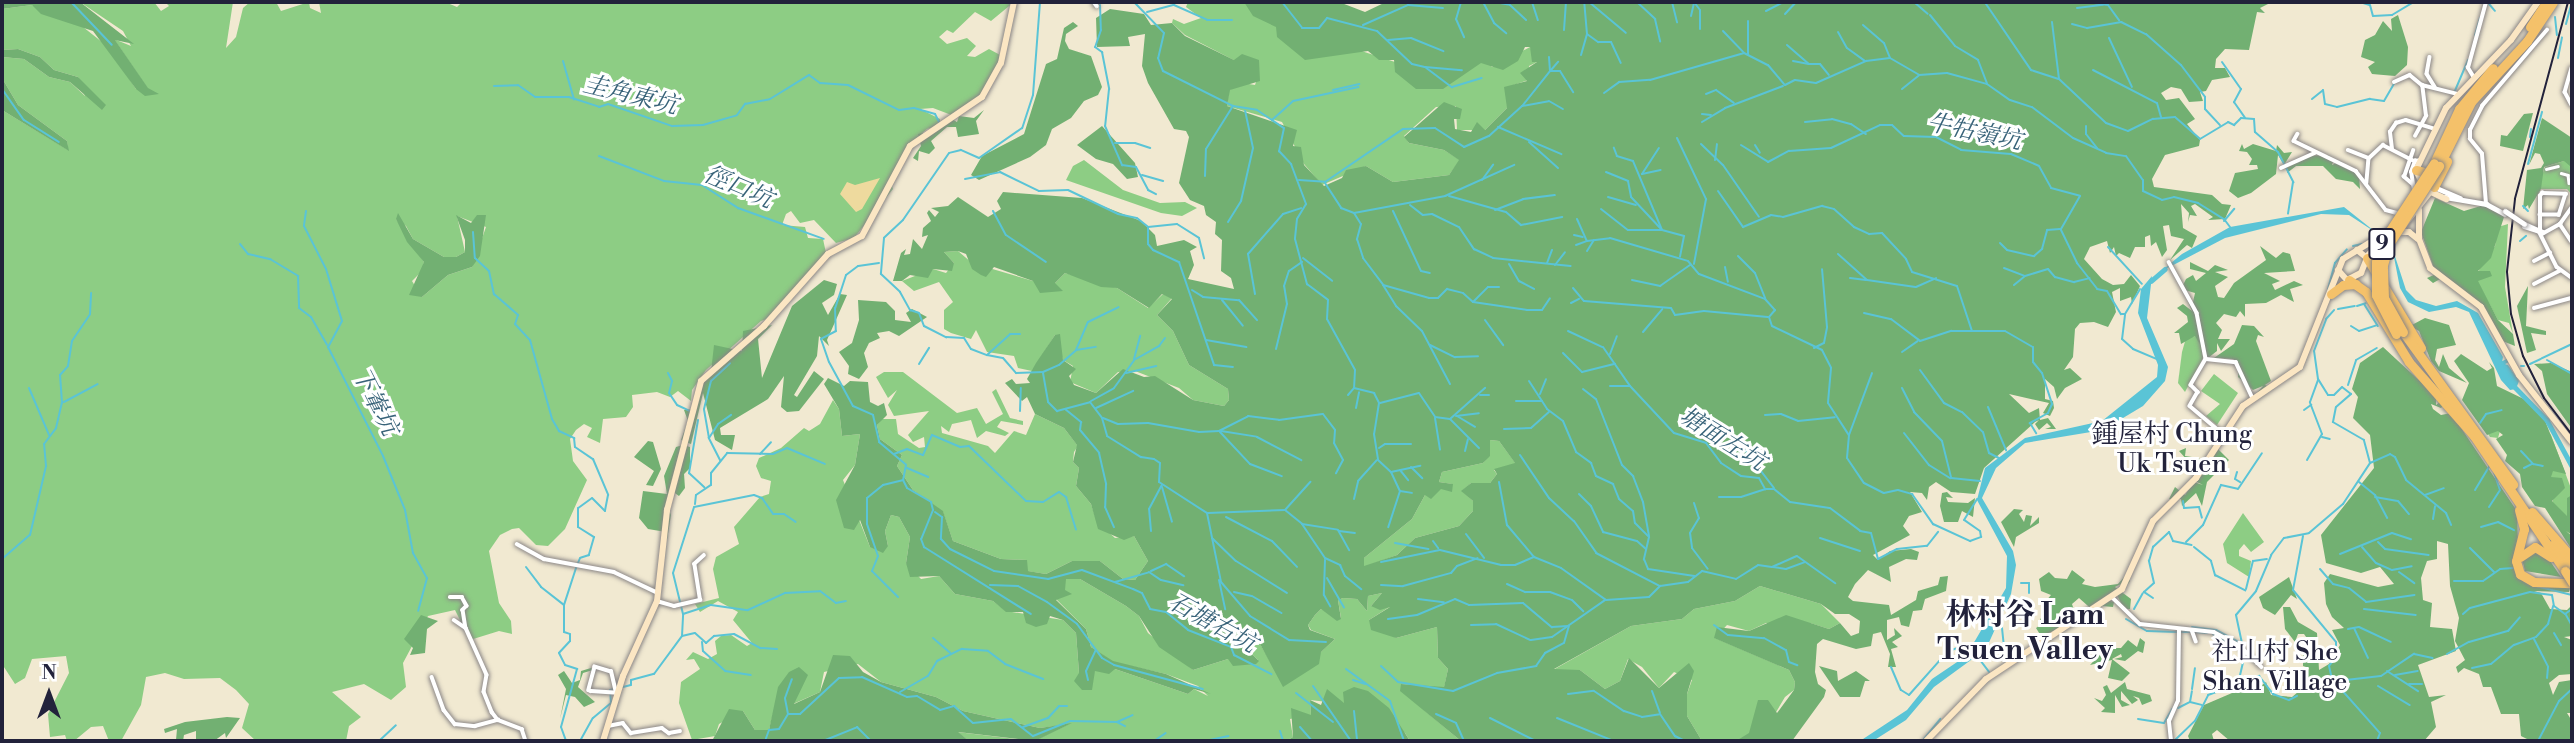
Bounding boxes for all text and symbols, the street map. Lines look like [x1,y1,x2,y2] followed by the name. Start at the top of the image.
[580,70,680,122] water label: 圭角東坑
[1924,109,2024,157] water label: 牛牯嶺坑
[699,161,777,215] water label: 徑口坑
[2368,226,2396,262] road number: 9
[345,363,403,441] water label: 下輋坑
[1674,402,1770,478] water label: 塘面左坑
[2092,419,2252,480] district label: 鍾屋村 Chung Uk Tsuen
[1163,588,1261,660] water label: 石塘右坑
[1927,597,2123,668] district label: 林村谷 Lam Tsuen Valley
[2192,637,2358,698] district label: 社山村 She Shan Village
[14,659,84,729] north arrow
[41,661,57,685] text: N

